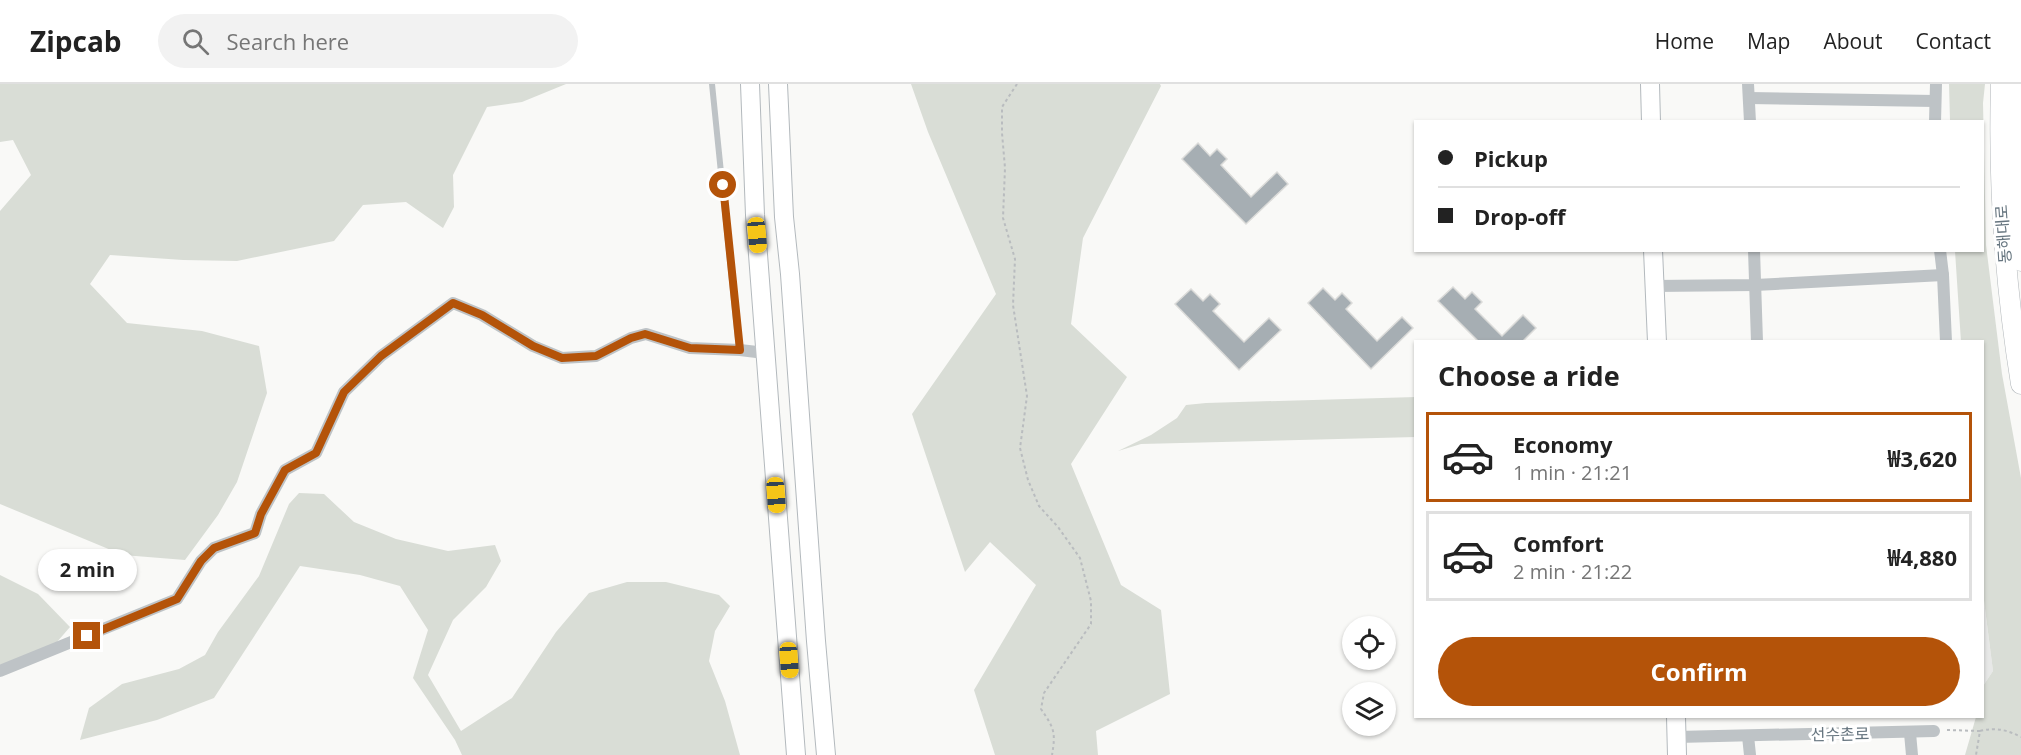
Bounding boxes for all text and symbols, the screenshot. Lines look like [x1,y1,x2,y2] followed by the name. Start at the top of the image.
[158,14,578,68] search box
[30,22,122,60] text: Zipcab
[179,25,212,58] icon: search
[227,26,349,56] text: Search here
[1655,27,1714,55] text: Home
[1747,27,1790,55] text: Map
[1823,27,1883,55] text: About
[1916,27,1991,55] text: Contact
[1474,143,1548,173] text: Pickup
[709,171,736,198] route start
[1474,201,1566,231] text: Drop-off
[1990,204,2016,264] street label: 동해대로
[746,216,768,254] car
[1438,357,1620,394] text: Choose a ride
[1513,429,1612,459] text: Economy
[1441,430,1495,484] icon: car
[1887,443,1957,473] text: ₩3,620
[1513,459,1632,486] text: 1 min · 21:21
[766,476,786,514] car
[1513,528,1604,558] text: Comfort
[1441,529,1495,583] icon: car
[1887,542,1957,572] text: ₩4,880
[38,549,136,591] callout: 2 min
[60,556,115,583] text: 2 min
[1513,558,1632,585] text: 2 min · 21:22
[1342,616,1396,736] map controls
[1342,616,1396,670] button: locate
[73,622,100,649] route end
[1438,637,1960,706] button: Confirm
[779,641,799,679] car
[1342,682,1396,736] button: layers
[1810,722,1870,746] street label: 선수촌로

